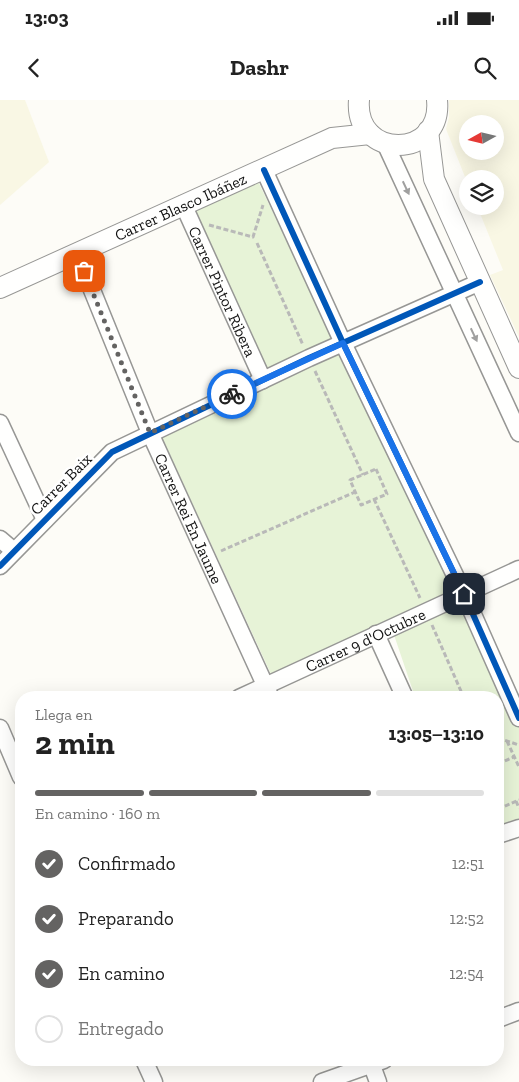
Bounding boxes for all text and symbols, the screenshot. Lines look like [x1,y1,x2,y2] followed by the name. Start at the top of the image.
[25,6,69,29] text: 13:03
[20,54,48,82] icon: back
[230,54,289,81] text: Dashr
[471,54,499,82] icon: search
[459,115,504,160] north arrow
[459,115,504,215] map controls
[112,168,249,244] street label: Carrer Blasco Ibáñez
[459,170,504,215] button: layers
[401,180,410,195] one-way arrow
[185,223,261,360] street label: Carrer Pintor Ribera
[63,250,105,292] pin
[70,257,98,285] icon: bag
[471,328,479,342] one-way arrow
[207,369,257,419] courier
[218,380,246,408] icon: bike
[26,449,96,519] street label: Carrer Baix
[151,450,227,587] street label: Carrer Rei En Jaume
[443,573,485,615] pin
[450,580,478,608] icon: home
[302,604,428,676] street label: Carrer 9 d'Octubre
[35,705,92,724] text: Llega en
[388,722,484,745] text: 13:05–13:10
[35,724,115,762] text: 2 min
[35,804,160,823] text: En camino · 160 m
[35,850,63,878] icon: check
[78,852,175,875] text: Confirmado
[452,854,484,873] text: 12:51
[35,905,63,933] icon: check
[78,907,174,930] text: Preparando
[450,909,484,928] text: 12:52
[35,960,63,988] icon: check
[78,962,165,985] text: En camino
[449,964,484,983] text: 12:54
[78,1017,164,1040] text: Entregado

